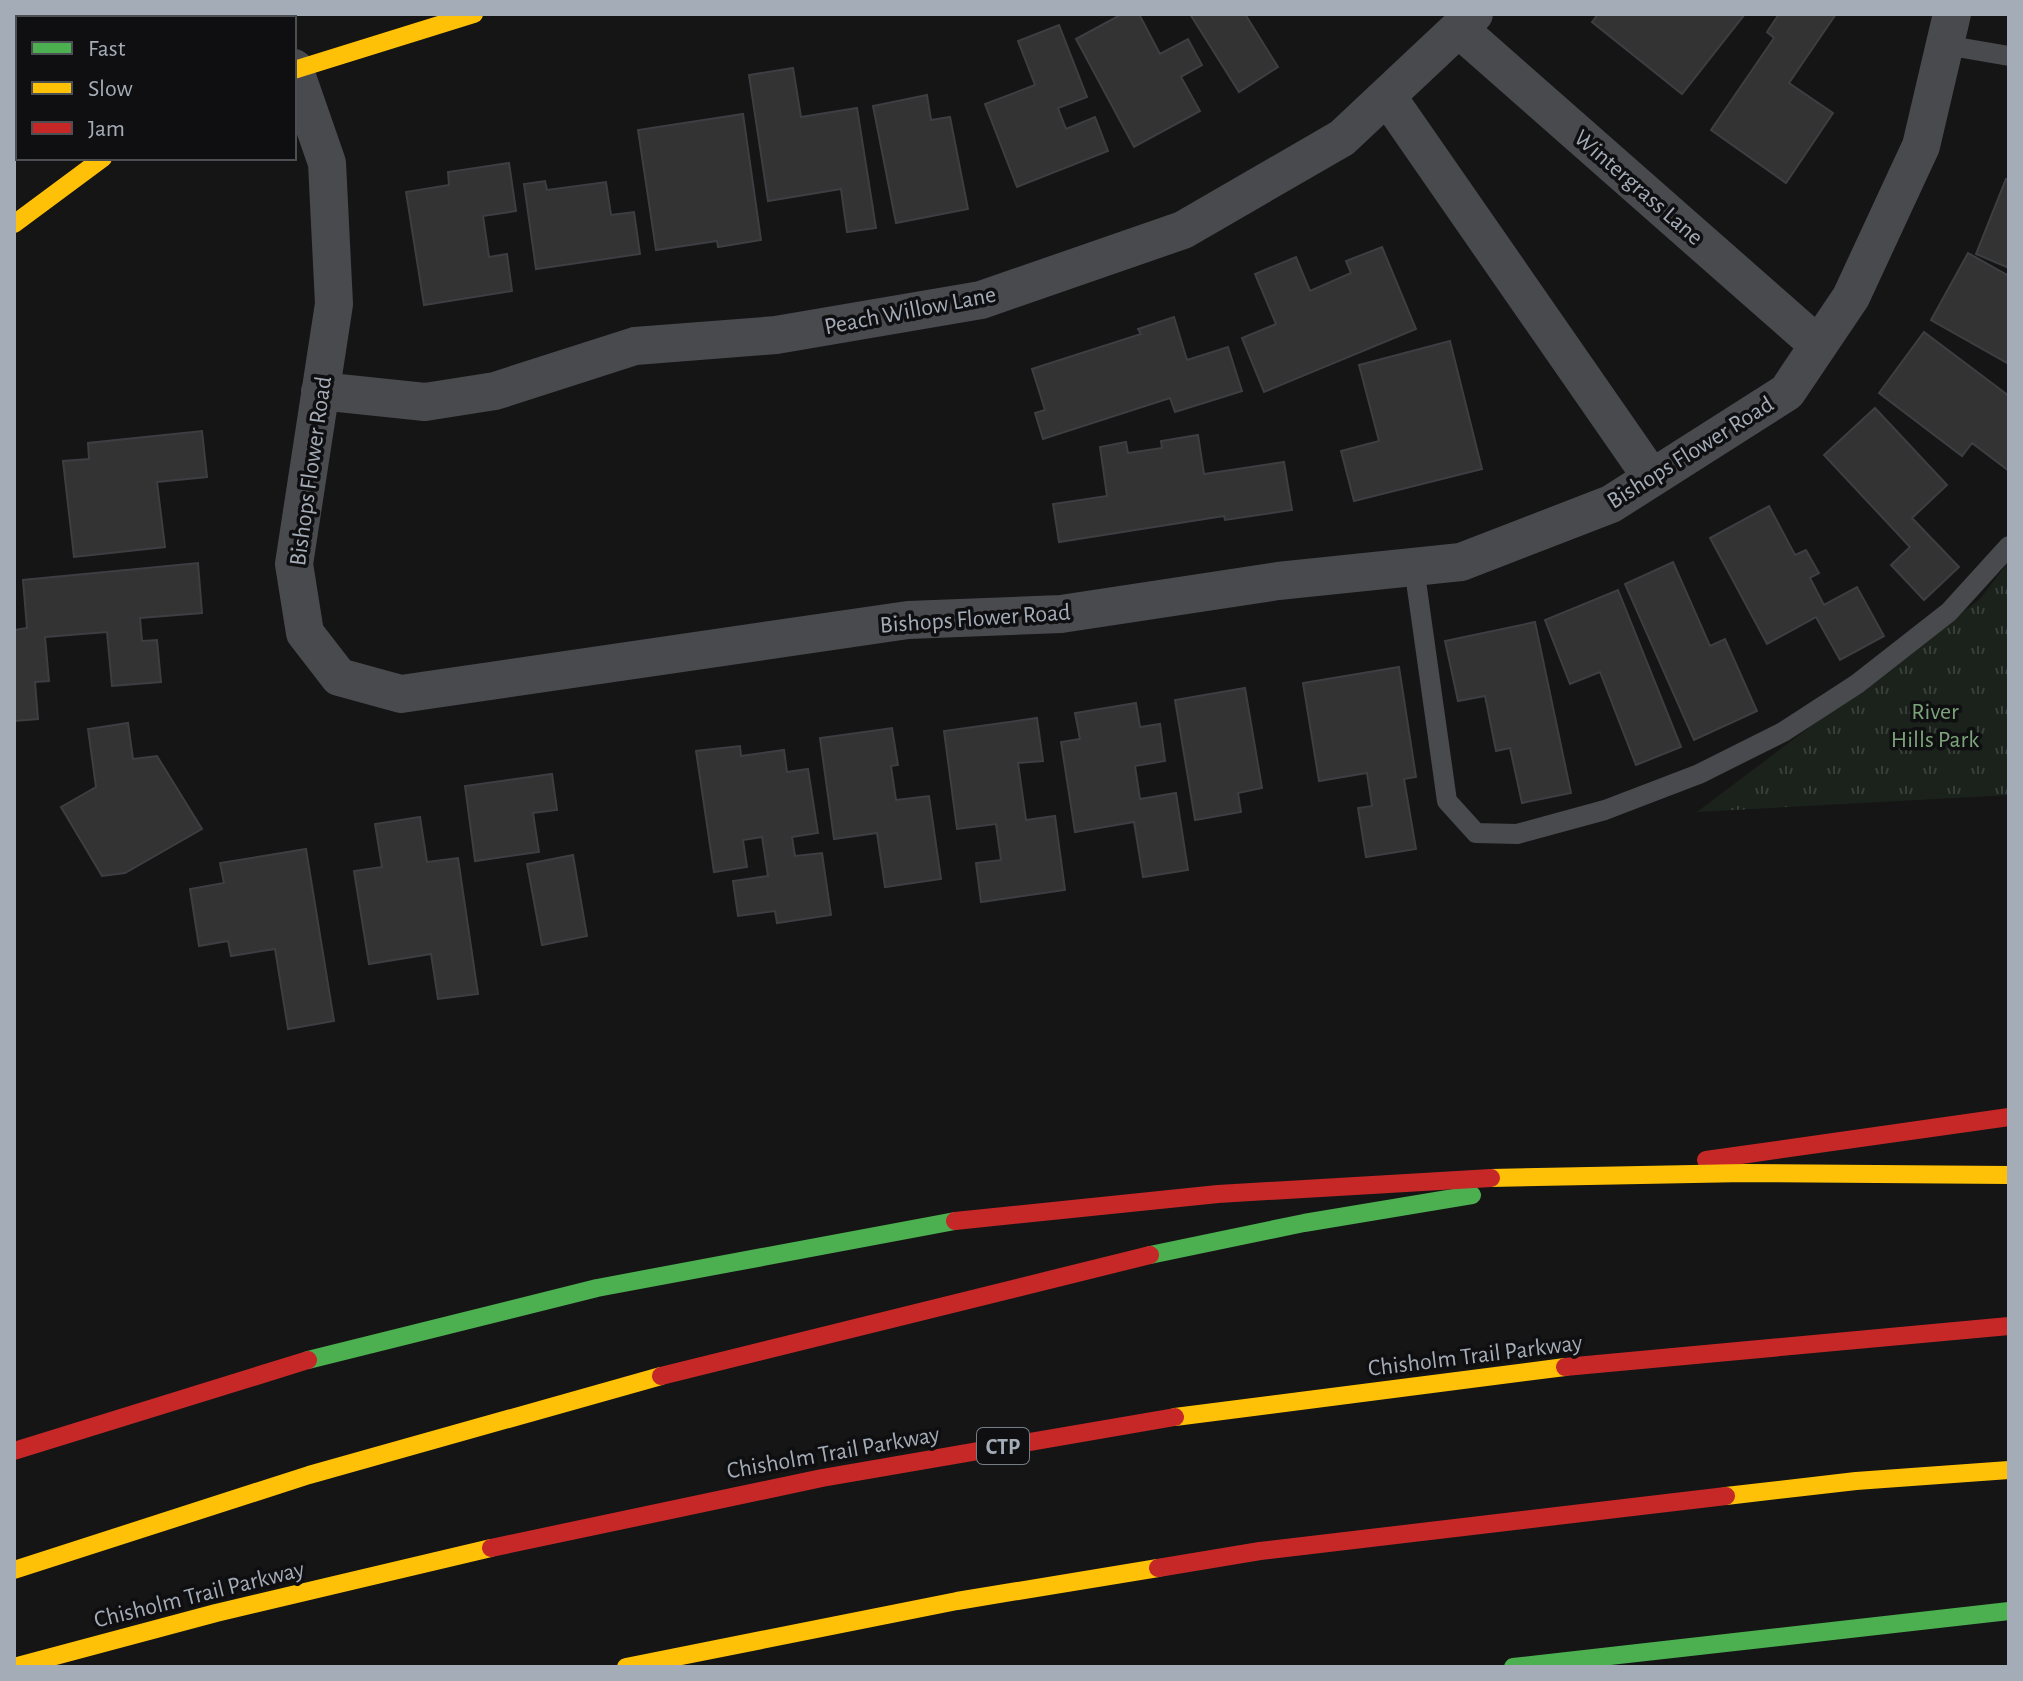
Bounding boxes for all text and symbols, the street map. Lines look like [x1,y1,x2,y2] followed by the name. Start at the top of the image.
[16,16,296,160] legend
[88,37,126,61] text: Fast
[88,77,133,101] text: Slow
[88,117,125,141] text: Jam
[1569,126,1707,250] street label: Wintergrass Lane
[822,283,998,339] street label: Peach Willow Lane
[286,375,336,567] street label: Bishops Flower Road
[1603,392,1778,514] street label: Bishops Flower Road
[879,600,1071,638] street label: Bishops Flower Road
[1891,700,1979,752] park label: River Hills Park
[1367,1331,1584,1381] street label: Chisholm Trail Parkway
[725,1422,942,1484] street label: Chisholm Trail Parkway
[977,1428,1029,1464] road number: CTP
[92,1557,307,1633] street label: Chisholm Trail Parkway

